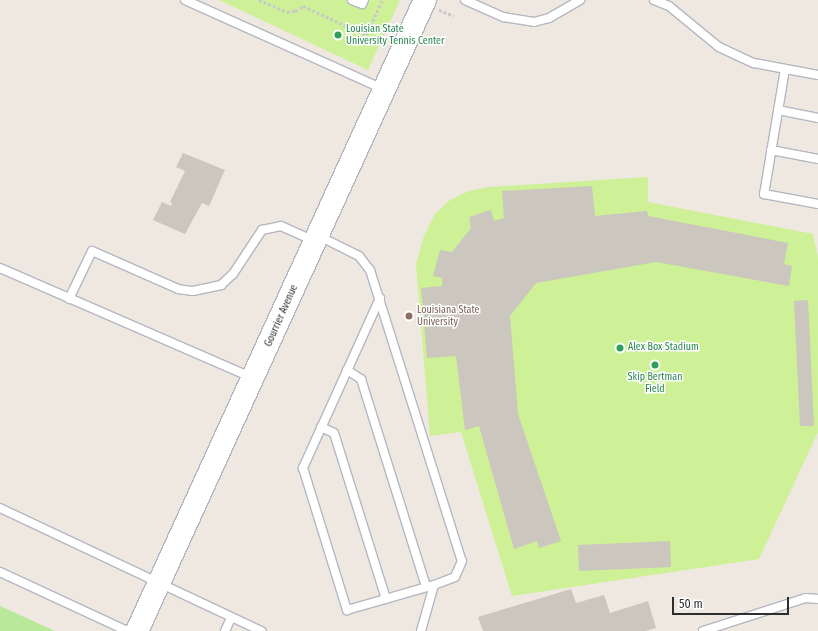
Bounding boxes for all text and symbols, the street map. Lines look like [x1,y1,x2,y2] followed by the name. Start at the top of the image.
[346,23,445,46] place label: Louisian State University Tennis Center
[333,30,343,40] marker: Louisian State University Tennis Center
[263,283,301,349] street label: Gourrier Avenue
[417,304,480,328] place label: Louisiana State University
[404,311,414,321] marker: Louisiana State University
[628,342,699,354] place label: Alex Box Stadium
[615,343,625,353] marker: Alex Box Stadium
[650,360,660,370] marker: Skip Bertman Field
[628,371,682,394] place label: Skip Bertman Field
[674,589,791,615] scale bar
[679,597,703,611] text: 50 m

